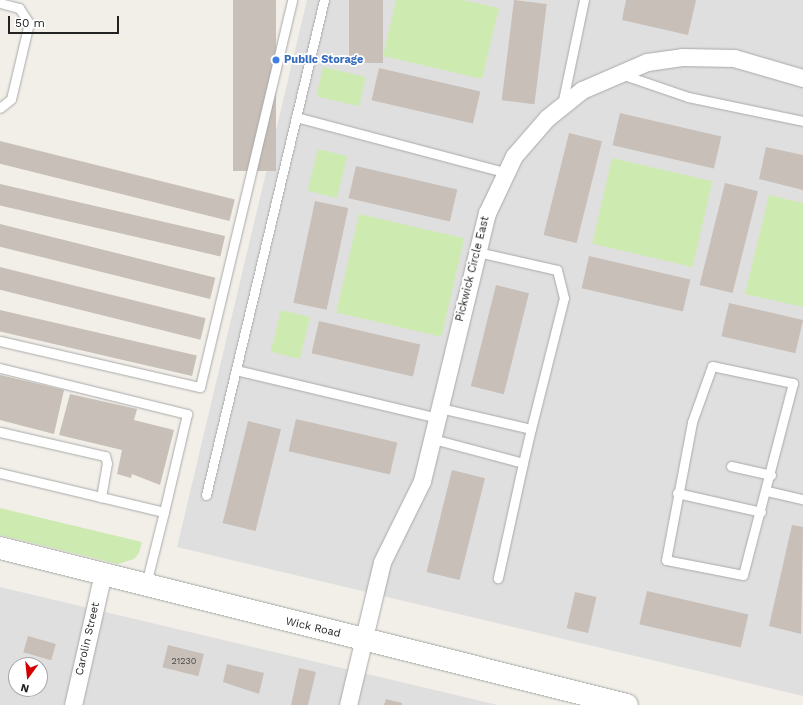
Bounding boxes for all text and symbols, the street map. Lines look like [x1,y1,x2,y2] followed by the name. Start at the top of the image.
[10,8,121,34] scale bar
[15,16,45,30] text: 50 m
[284,53,363,67] place label: Public Storage
[271,55,281,65] marker: Public Storage
[453,215,493,323] street label: Pickwick Circle East
[73,601,103,677] street label: Carolin Street
[284,615,342,641] street label: Wick Road
[172,656,196,666] house number: 21230
[8,657,48,697] north arrow
[19,681,31,695] text: N

